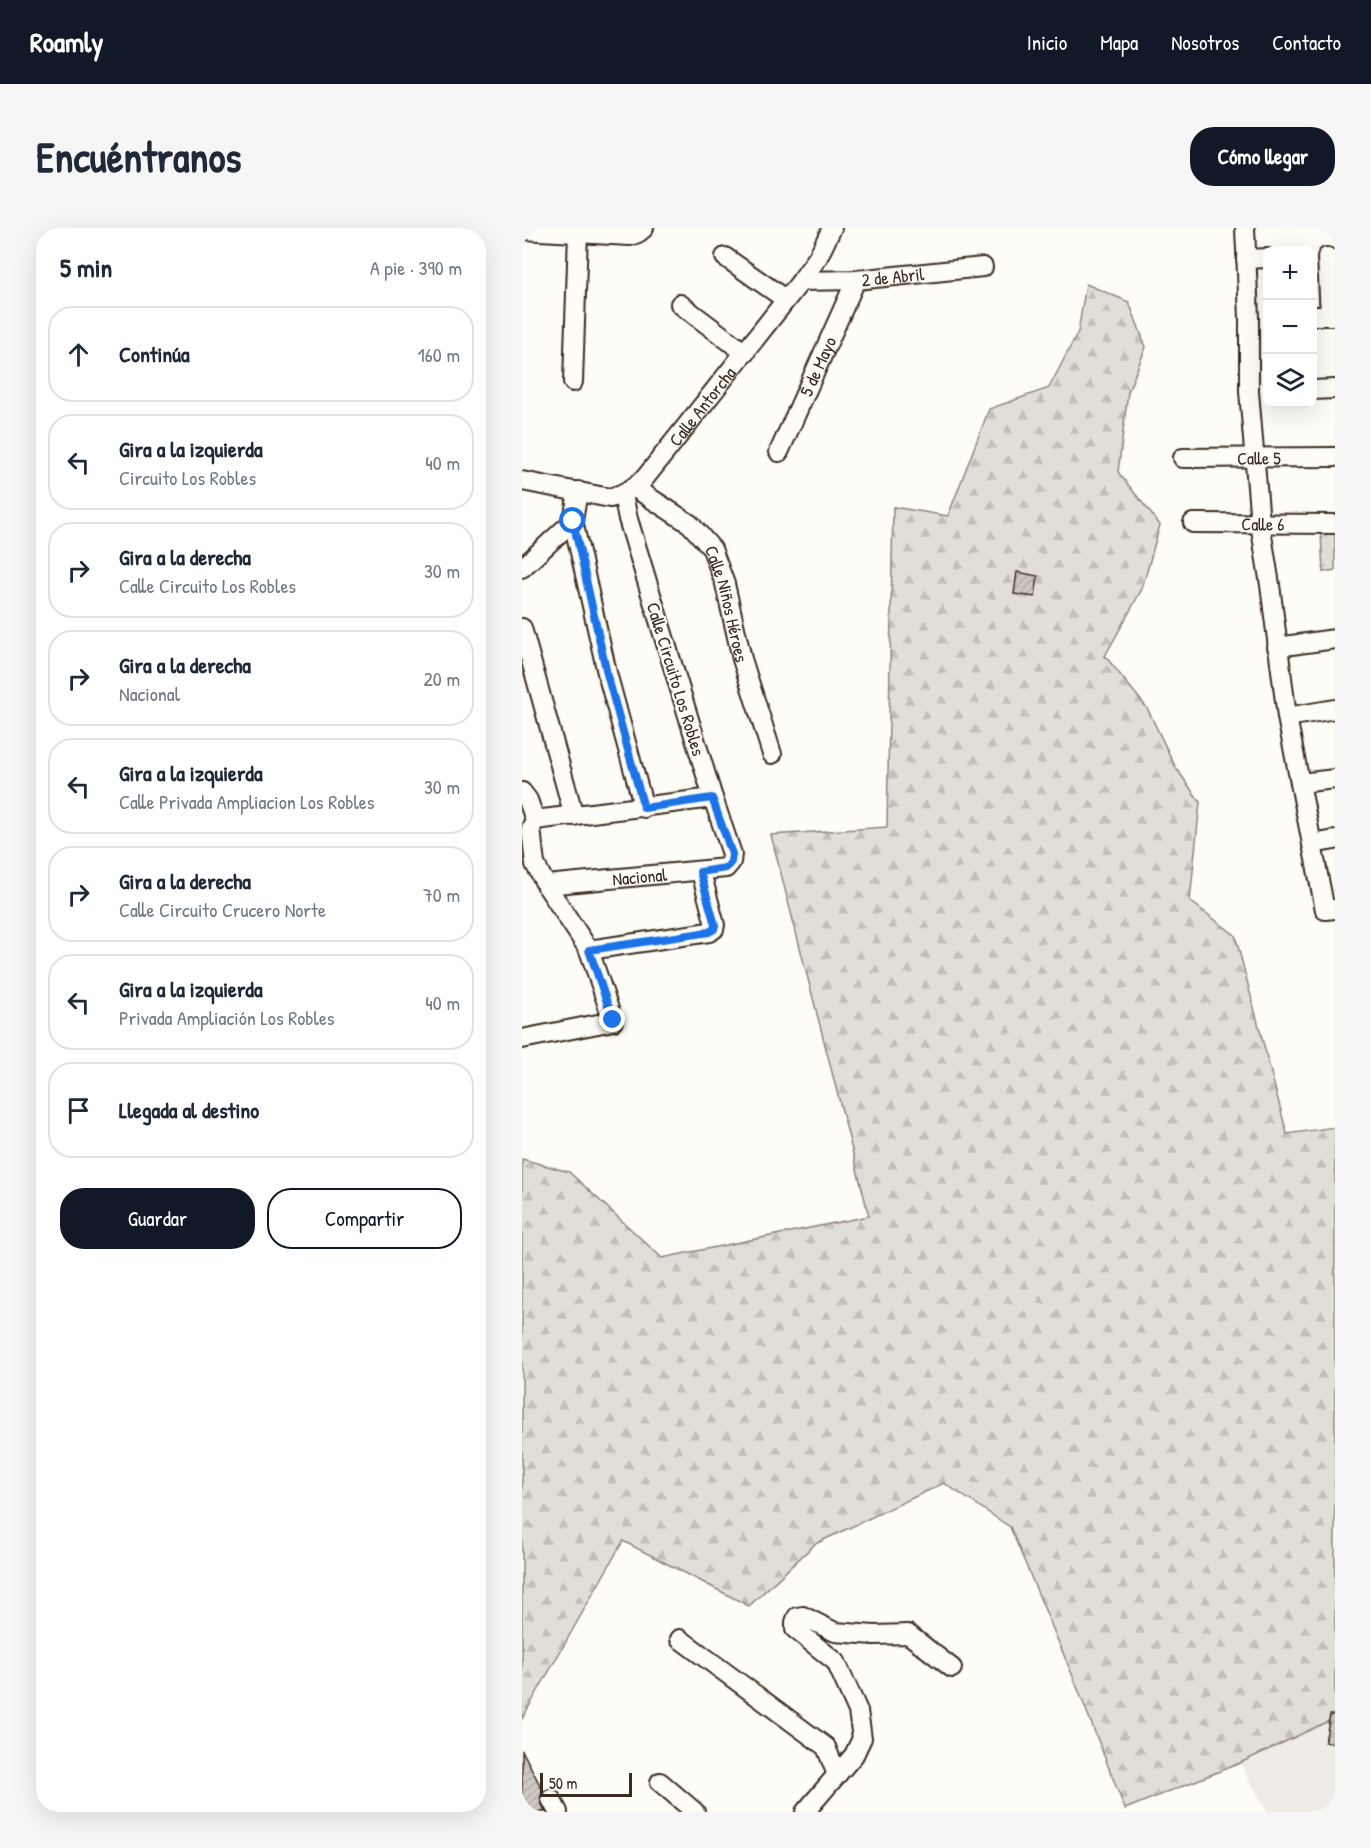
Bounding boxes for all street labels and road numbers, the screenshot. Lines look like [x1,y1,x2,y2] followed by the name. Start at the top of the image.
[860,261,926,292] street label: 2 de Abril
[793,332,842,400] street label: 5 de Mayo
[663,361,741,451] street label: Calle Antorcha
[1237,445,1281,470] street label: Calle 5
[1241,511,1285,536] street label: Calle 6
[699,542,755,665] street label: Calle Niños Héroes
[641,599,711,759] street label: Calle Circuito Los Robles
[611,861,668,891] street label: Nacional

